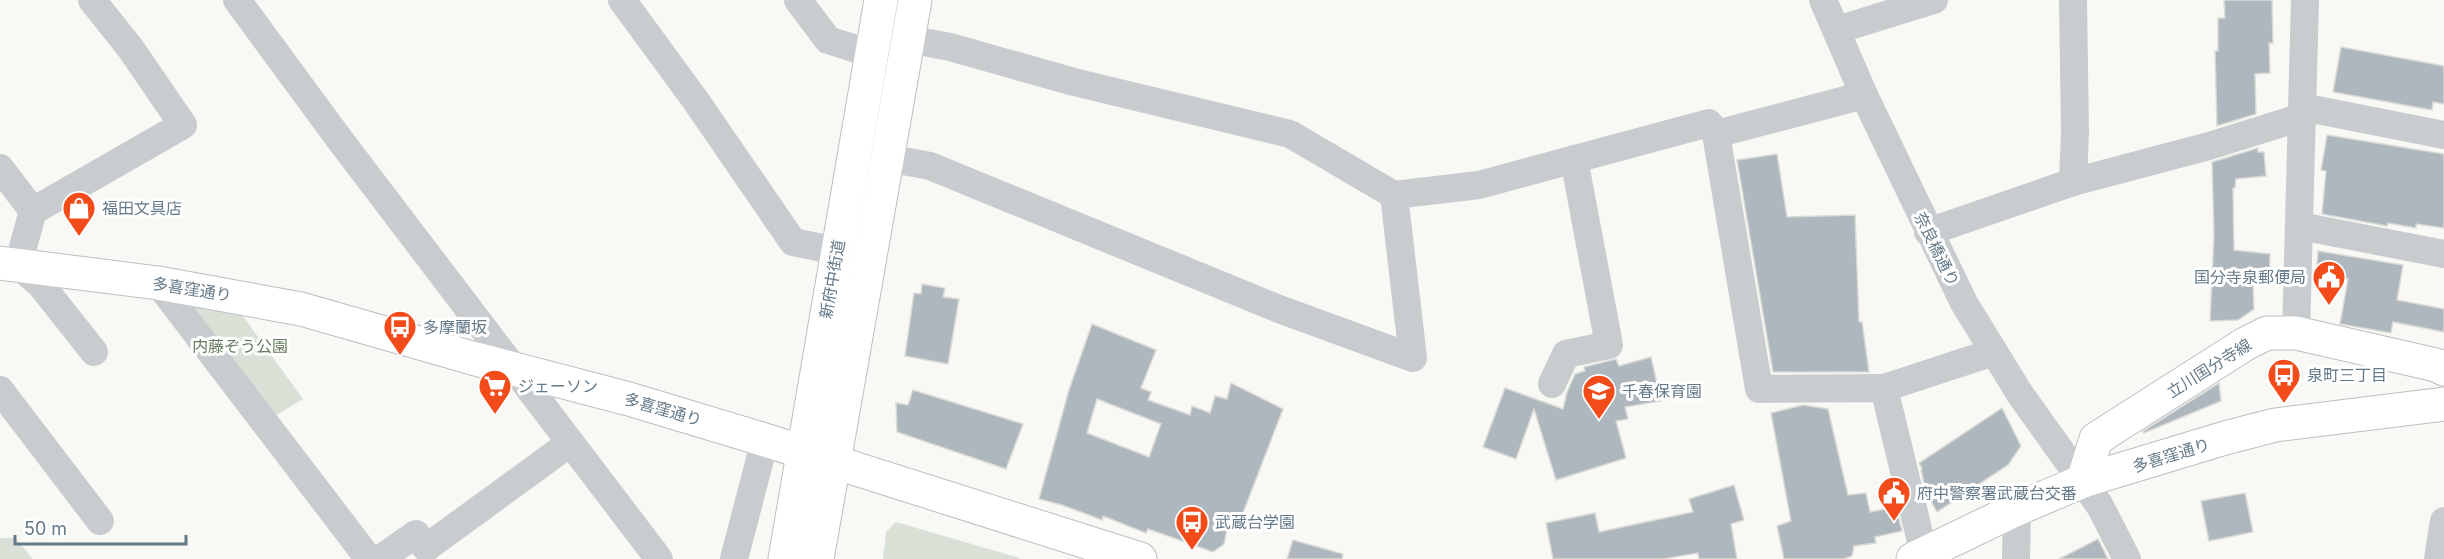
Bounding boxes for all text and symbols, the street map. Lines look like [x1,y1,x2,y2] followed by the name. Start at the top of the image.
[61,190,97,237] shop icon: 福田文具店
[102,198,182,218] place label: 福田文具店
[1910,209,1964,289] street label: 奈良橋通り
[815,238,849,320] street label: 新府中街道
[2311,259,2347,306] public building icon: 国分寺泉郵便局
[2194,267,2306,287] place label: 国分寺泉郵便局
[151,273,233,305] street label: 多喜窪通り
[382,309,418,356] bus stop icon: 多摩蘭坂
[423,317,487,337] place label: 多摩蘭坂
[2163,334,2255,402] street label: 立川国分寺線
[192,336,288,356] park label: 内藤ぞう公園
[2266,357,2302,404] bus stop icon: 泉町三丁目
[2307,365,2387,385] place label: 泉町三丁目
[477,368,513,415] supermarket icon: ジェーソン
[1581,373,1617,420] school or university icon: 千春保育園
[518,376,598,396] place label: ジェーソン
[1622,381,1702,401] place label: 千春保育園
[622,388,704,430] street label: 多喜窪通り
[2130,434,2212,476] street label: 多喜窪通り
[1876,475,1912,522] public building icon: 府中警察署武蔵台交番
[1917,483,2077,503] place label: 府中警察署武蔵台交番
[1174,504,1210,551] bus stop icon: 武蔵台学園
[15,508,186,546] scale bar
[1215,512,1295,532] place label: 武蔵台学園
[24,518,67,539] text: 50 m

